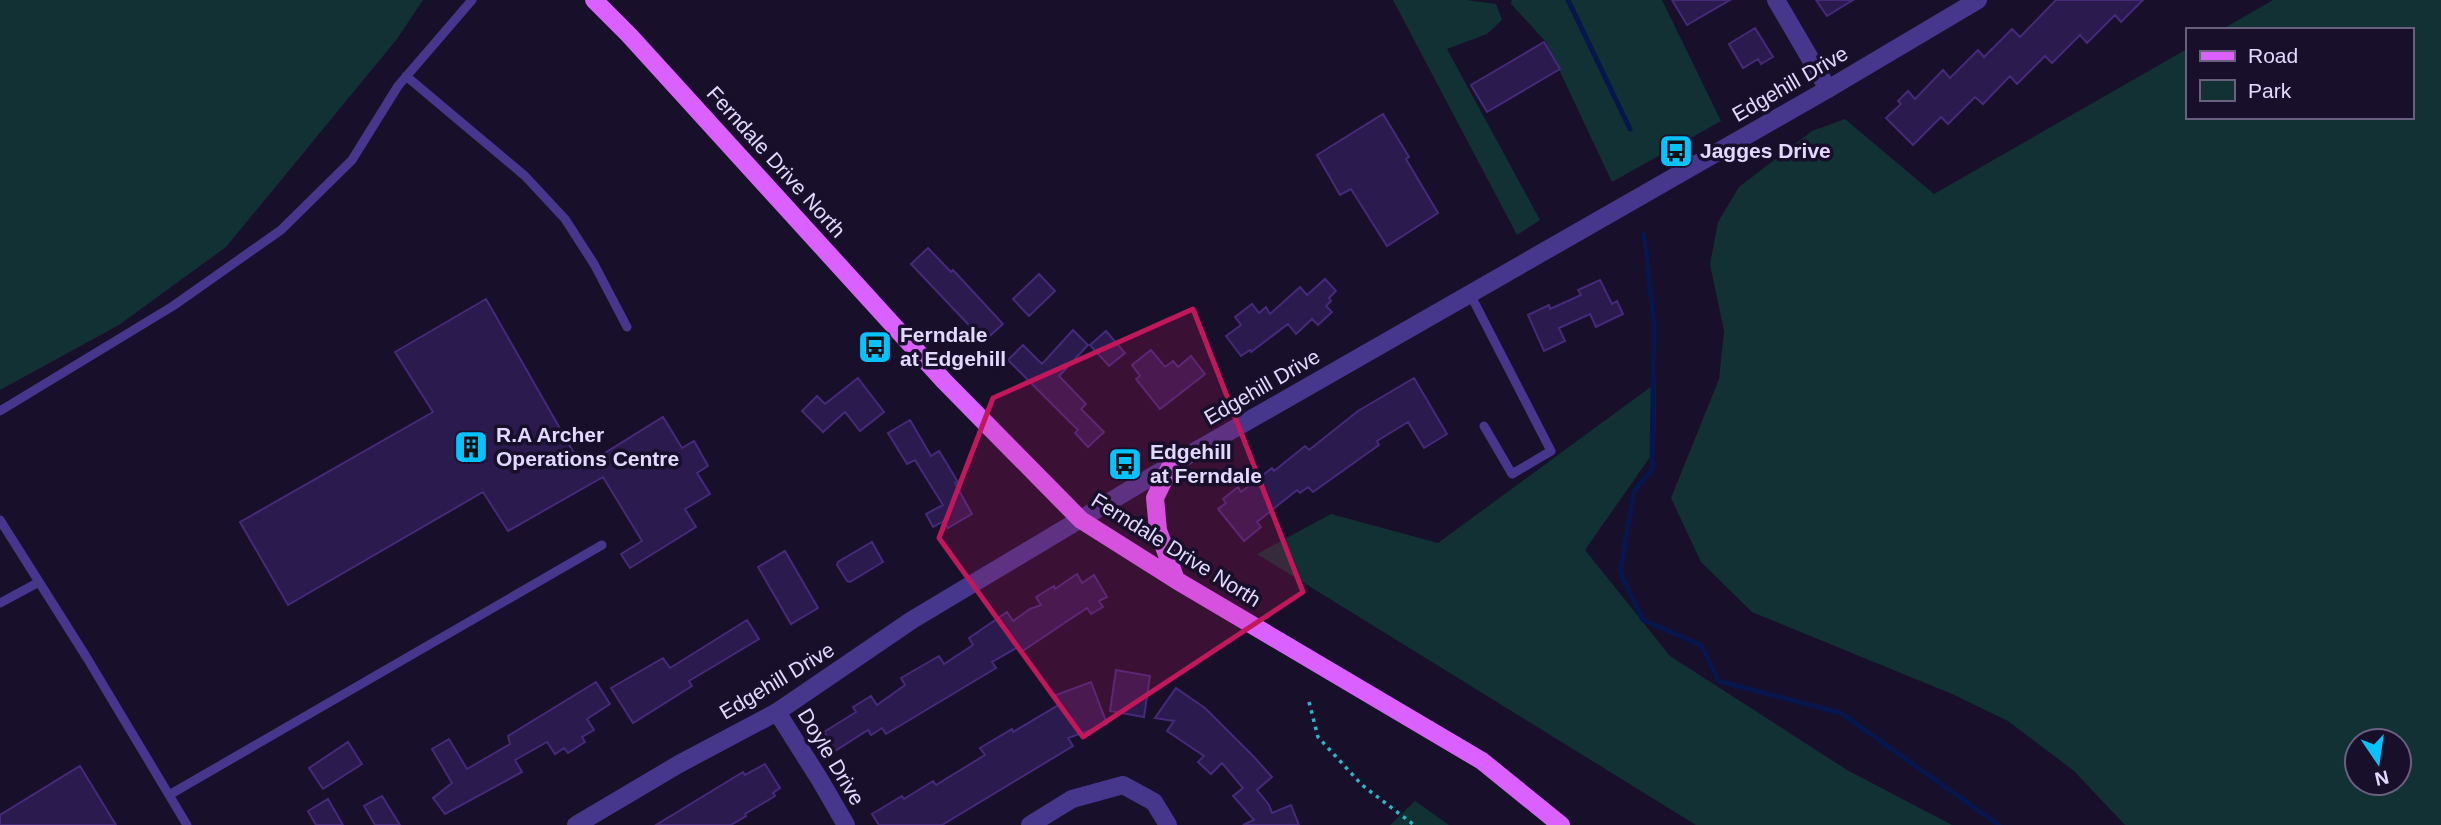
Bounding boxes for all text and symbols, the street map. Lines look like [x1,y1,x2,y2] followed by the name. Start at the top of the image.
[2186,28,2413,119] legend
[1728,41,1852,126] street label: Edgehill Drive
[2248,44,2298,67] text: Road
[2248,79,2292,102] text: Park
[703,82,850,242] street label: Ferndale Drive North
[1657,132,1695,170] bus stop icon: Jagges Drive
[1700,139,1831,162] place label: Jagges Drive
[900,323,1006,370] place label: Ferndale at Edgehill
[856,328,894,366] bus stop icon: Ferndale at Edgehill
[1200,344,1324,429] street label: Edgehill Drive
[496,423,679,470] place label: R.A Archer Operations Centre
[452,428,490,466] building icon: R.A Archer Operations Centre
[1150,440,1262,487] place label: Edgehill at Ferndale
[1106,445,1144,483] bus stop icon: Edgehill at Ferndale
[1088,488,1265,611] street label: Ferndale Drive North
[715,637,838,724] street label: Edgehill Drive
[794,704,869,809] street label: Doyle Drive
[2343,727,2413,797] north arrow
[2373,766,2391,790] text: N

